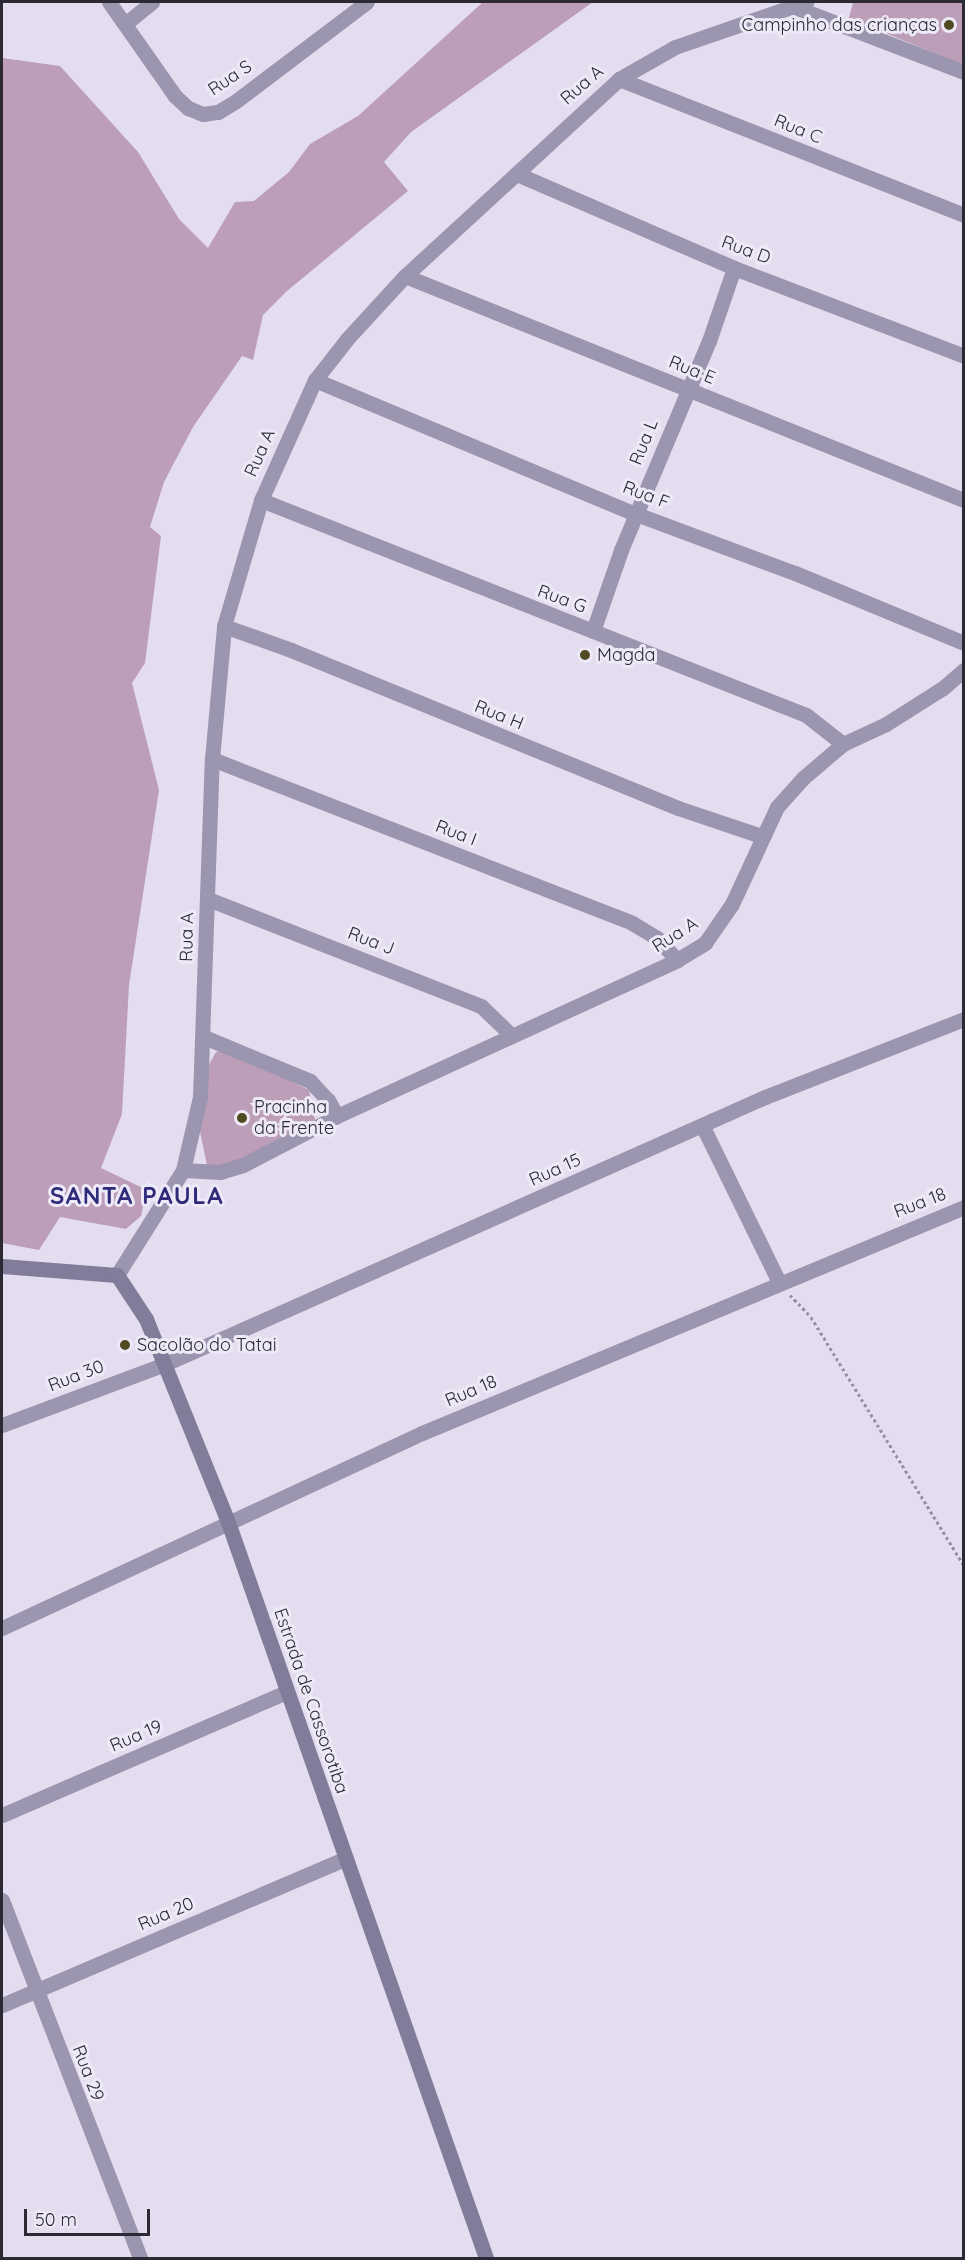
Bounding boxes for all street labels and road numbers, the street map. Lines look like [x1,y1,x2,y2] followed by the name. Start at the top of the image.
[204,56,256,100] street label: Rua S
[556,61,608,109] street label: Rua A
[771,110,825,148] street label: Rua C
[718,231,774,269] street label: Rua D
[666,351,718,389] street label: Rua E
[625,416,663,468] street label: Rua L
[240,426,280,480] street label: Rua A
[620,476,672,514] street label: Rua F
[535,580,589,618] street label: Rua G
[471,695,527,735] street label: Rua H
[432,815,480,851] street label: Rua I
[176,912,198,962] street label: Rua A
[648,913,702,957] street label: Rua A
[345,922,397,960] street label: Rua J
[526,1149,584,1191] street label: Rua 15
[891,1183,949,1223] street label: Rua 18
[45,1356,107,1396] street label: Rua 30
[442,1370,500,1412] street label: Rua 18
[269,1605,353,1797] street label: Estrada de Cassorotiba
[107,1715,165,1757] street label: Rua 19
[135,1893,197,1935] street label: Rua 20
[68,2042,108,2104] street label: Rua 29

